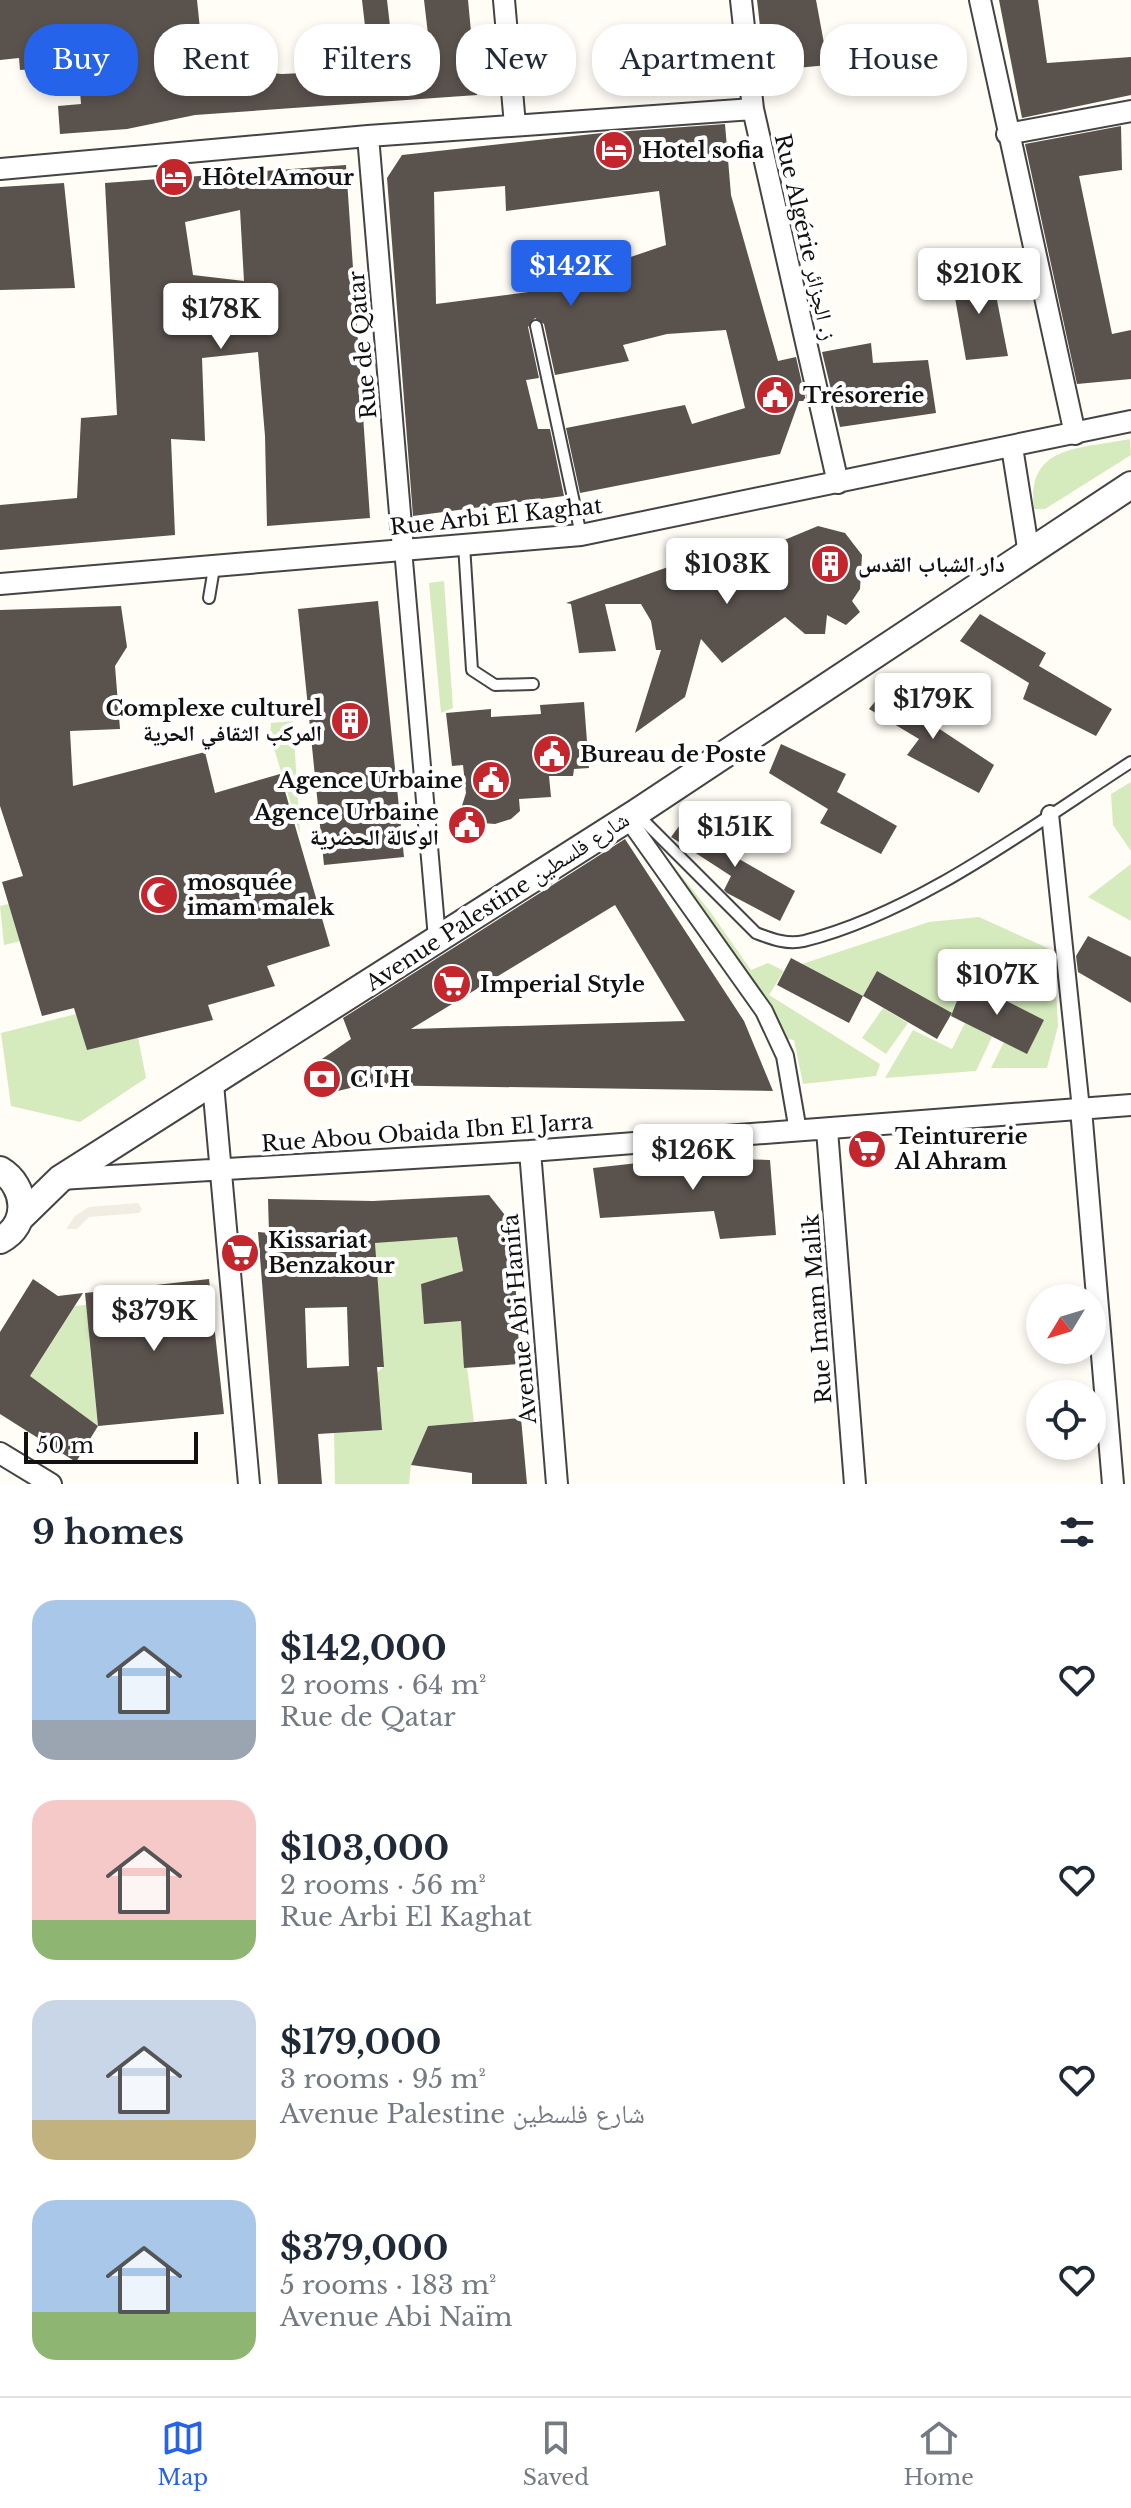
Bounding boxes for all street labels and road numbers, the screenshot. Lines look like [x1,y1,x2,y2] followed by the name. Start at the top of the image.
[769,131,842,343] street label: Rue Algérie ز. الجزائر
[343,269,382,420] street label: Rue de Qatar
[389,492,604,541] street label: Rue Arbi El Kaghat
[360,806,634,997] street label: Avenue Palestine شارع فلسطين
[260,1107,595,1158] street label: Rue Abou Obaida Ibn El Jarra
[497,1212,542,1426] street label: Avenue Abi Hanifa
[797,1213,838,1405] street label: Rue Imam Malik

